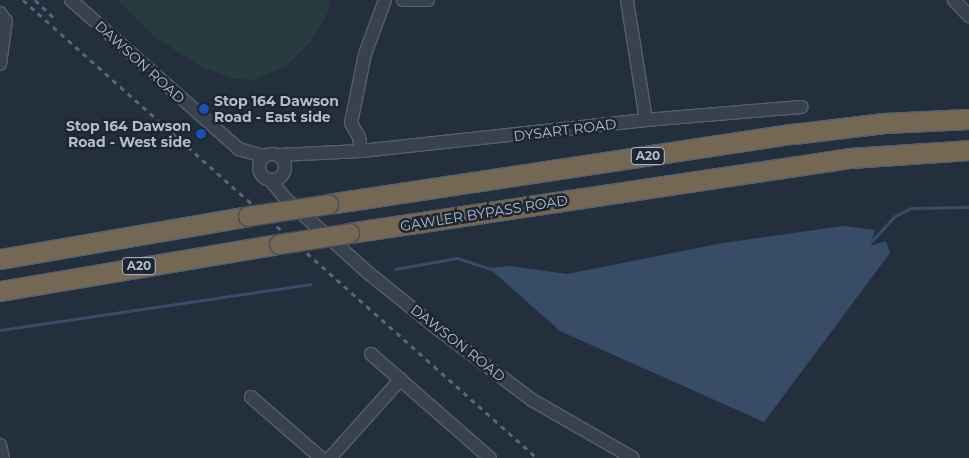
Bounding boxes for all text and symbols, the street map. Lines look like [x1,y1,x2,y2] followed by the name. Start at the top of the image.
[92,17,188,107] street label: DAWSON ROAD
[214,93,339,125] place label: Stop 164 Dawson Road - East side
[198,103,210,115] marker: Stop 164 Dawson Road - East side
[513,115,617,145] street label: DYSART ROAD
[66,118,191,150] place label: Stop 164 Dawson Road - West side
[195,128,207,140] marker: Stop 164 Dawson Road - West side
[630,146,666,166] road number: A20
[399,191,569,235] street label: GAWLER BYPASS ROAD
[122,256,156,276] road number: A20
[408,301,508,385] street label: DAWSON ROAD

